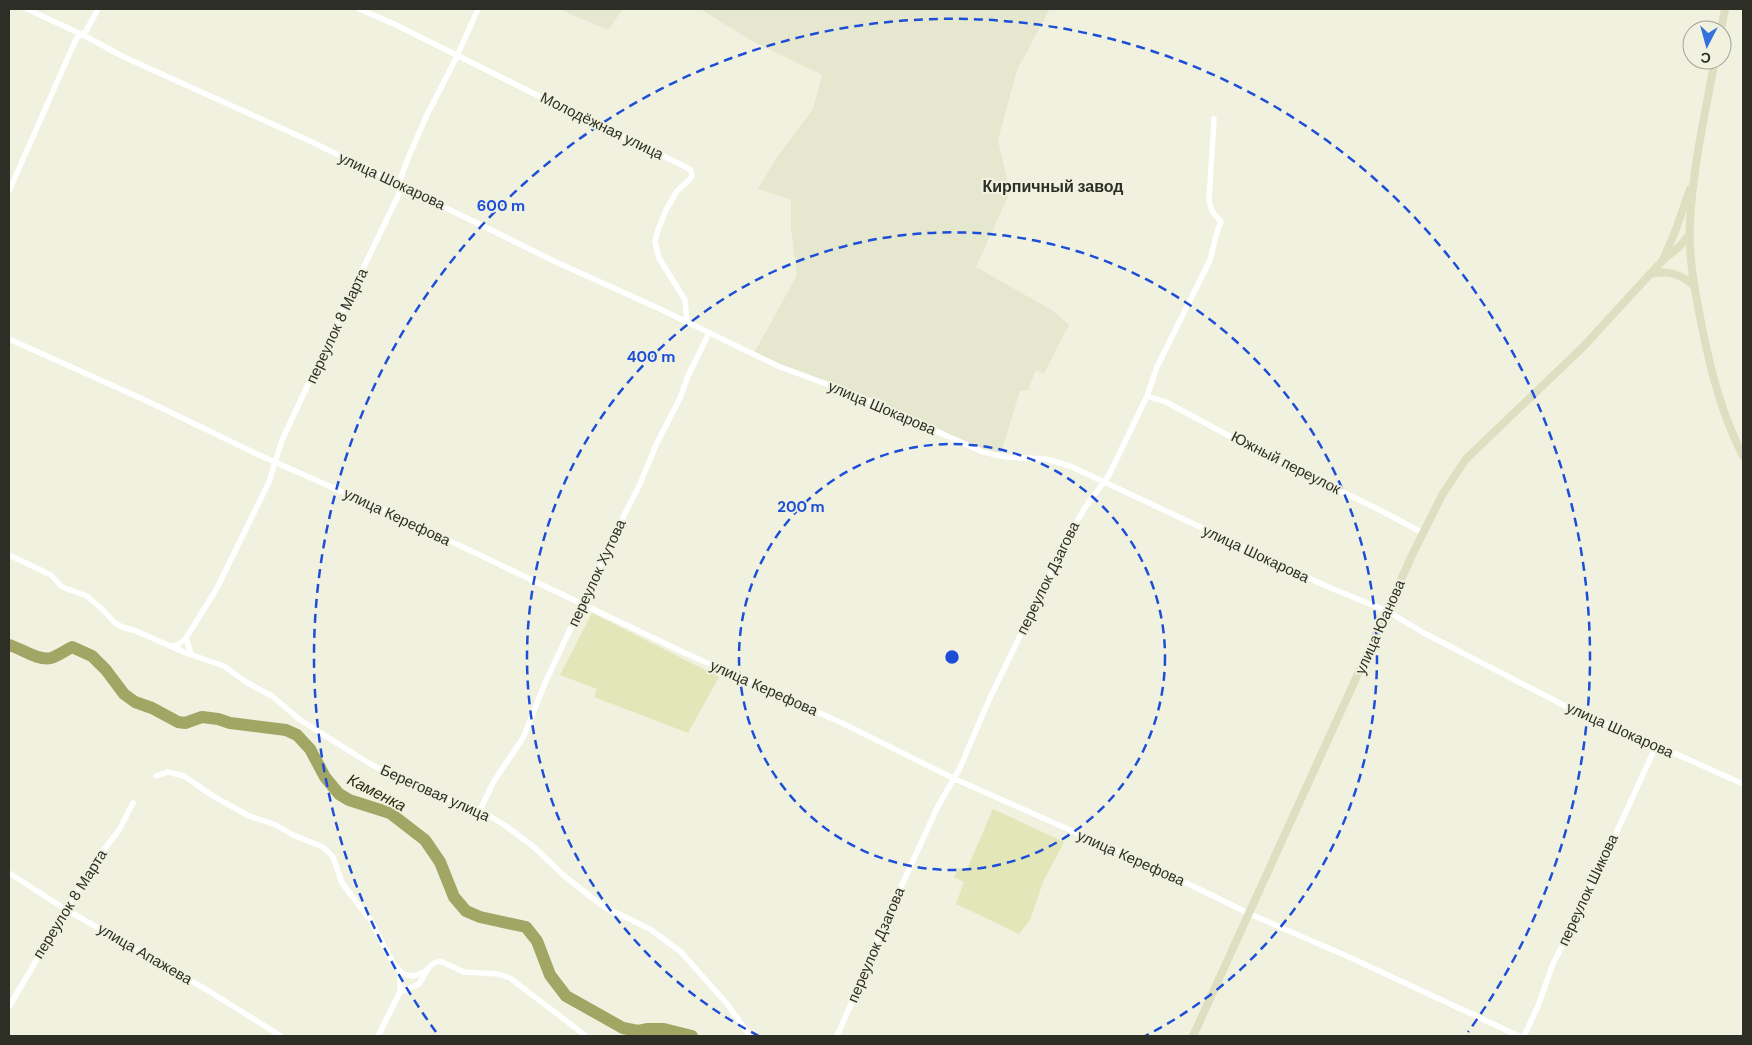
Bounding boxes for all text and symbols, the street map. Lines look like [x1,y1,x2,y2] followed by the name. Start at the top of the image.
[1682,20,1732,70] north arrow
[1700,48,1712,67] text: С
[537,87,668,165] street label: Молодёжная улица
[335,148,449,215] street label: улица Шокарова
[982,176,1124,197] district label: Кирпичный завод
[477,196,525,216] text: 600 m
[301,264,373,387] street label: переулок 8 Марта
[627,347,675,367] text: 400 m
[825,376,940,440] street label: улица Шокарова
[1228,427,1345,499] street label: Южный переулок
[340,483,454,551] street label: улица Керефова
[777,497,825,517] text: 200 m
[563,515,631,630] street label: переулок Хутова
[1012,518,1084,638] street label: переулок Дзагова
[1199,521,1313,588] street label: улица Шокарова
[1350,576,1410,677] street label: улица Юанова
[943,648,961,666] centre of rings
[707,655,822,721] street label: улица Керефова
[1563,697,1677,763] street label: улица Шокарова
[377,760,493,826] street label: Береговая улица
[344,769,410,816] water label: Каменка
[1074,825,1189,891] street label: улица Керефова
[1553,830,1623,949] street label: переулок Шикова
[28,845,112,962] street label: переулок 8 Марта
[843,884,910,1006] street label: переулок Дзагова
[94,919,197,990] street label: улица Апажева

